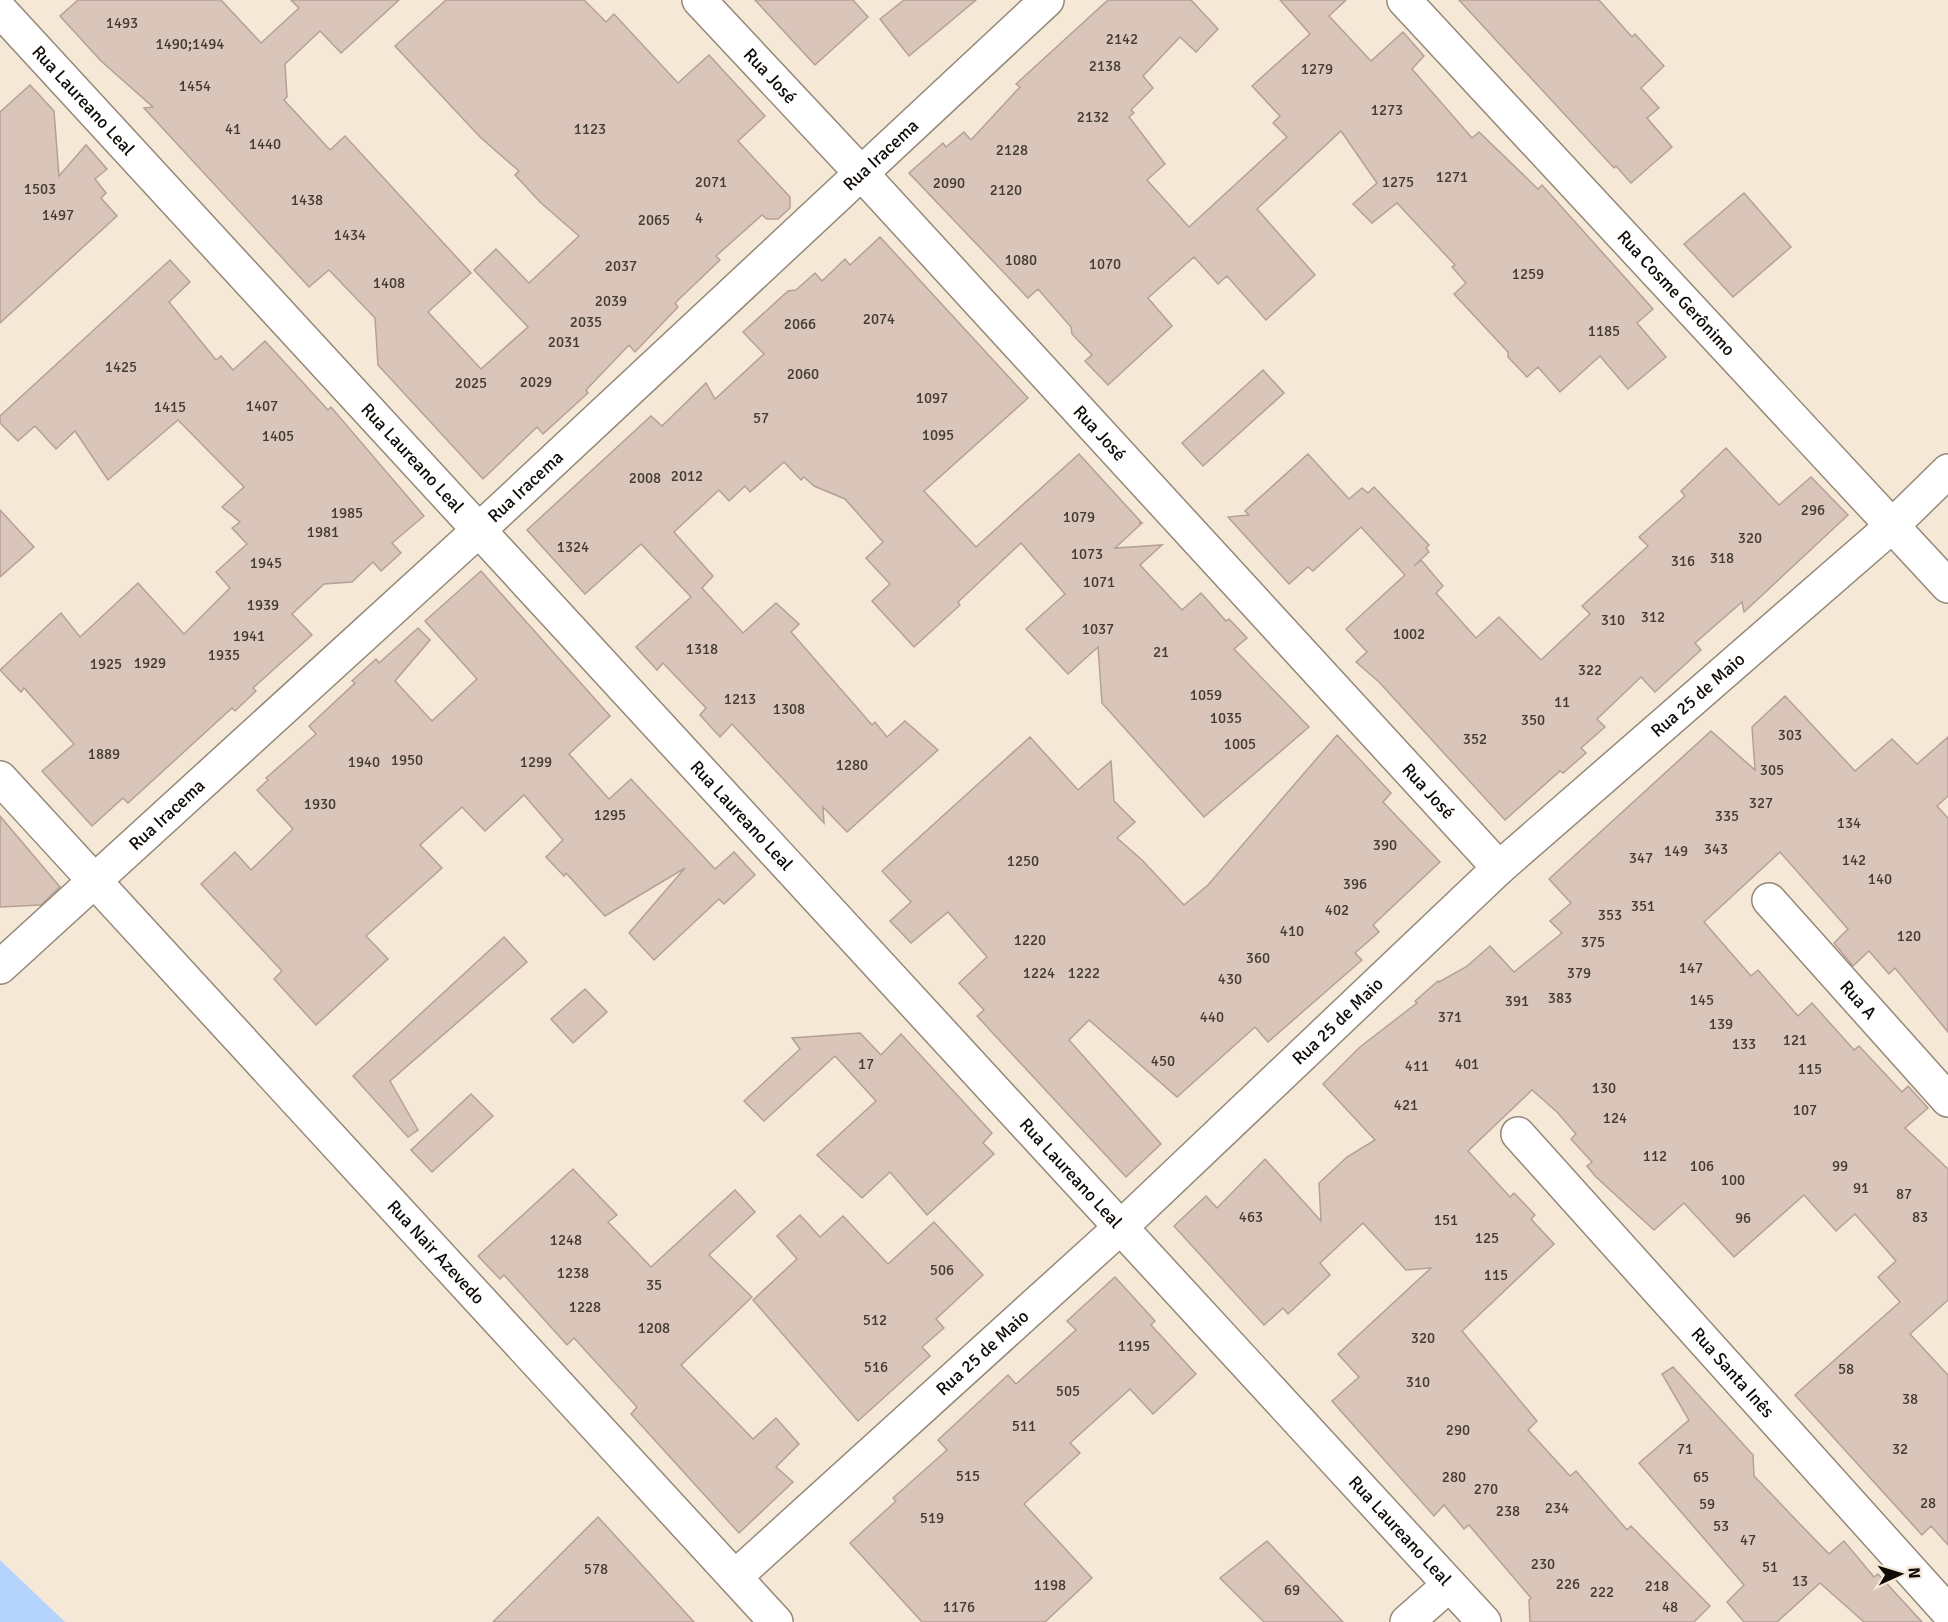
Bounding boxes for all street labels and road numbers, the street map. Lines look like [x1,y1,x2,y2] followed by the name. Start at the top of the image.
[27,41,139,160] street label: Rua Laureano Leal
[739,44,801,108] street label: Rua José
[839,115,923,196] street label: Rua Iracema
[1612,226,1740,361] street label: Rua Cosme Gerônimo
[356,399,469,518] street label: Rua Laureano Leal
[1069,401,1131,465] street label: Rua José
[483,446,568,527] street label: Rua Iracema
[1646,648,1749,742] street label: Rua 25 de Maio
[686,756,798,875] street label: Rua Laureano Leal
[1397,759,1459,823] street label: Rua José
[124,774,210,855] street label: Rua Iracema
[1288,973,1388,1069] street label: Rua 25 de Maio
[1835,976,1881,1024] street label: Rua A
[1015,1114,1127,1233] street label: Rua Laureano Leal
[383,1195,489,1309] street label: Rua Nair Azevedo
[932,1305,1033,1400] street label: Rua 25 de Maio
[1686,1323,1779,1422] street label: Rua Santa Inês
[1344,1471,1456,1590] street label: Rua Laureano Leal

